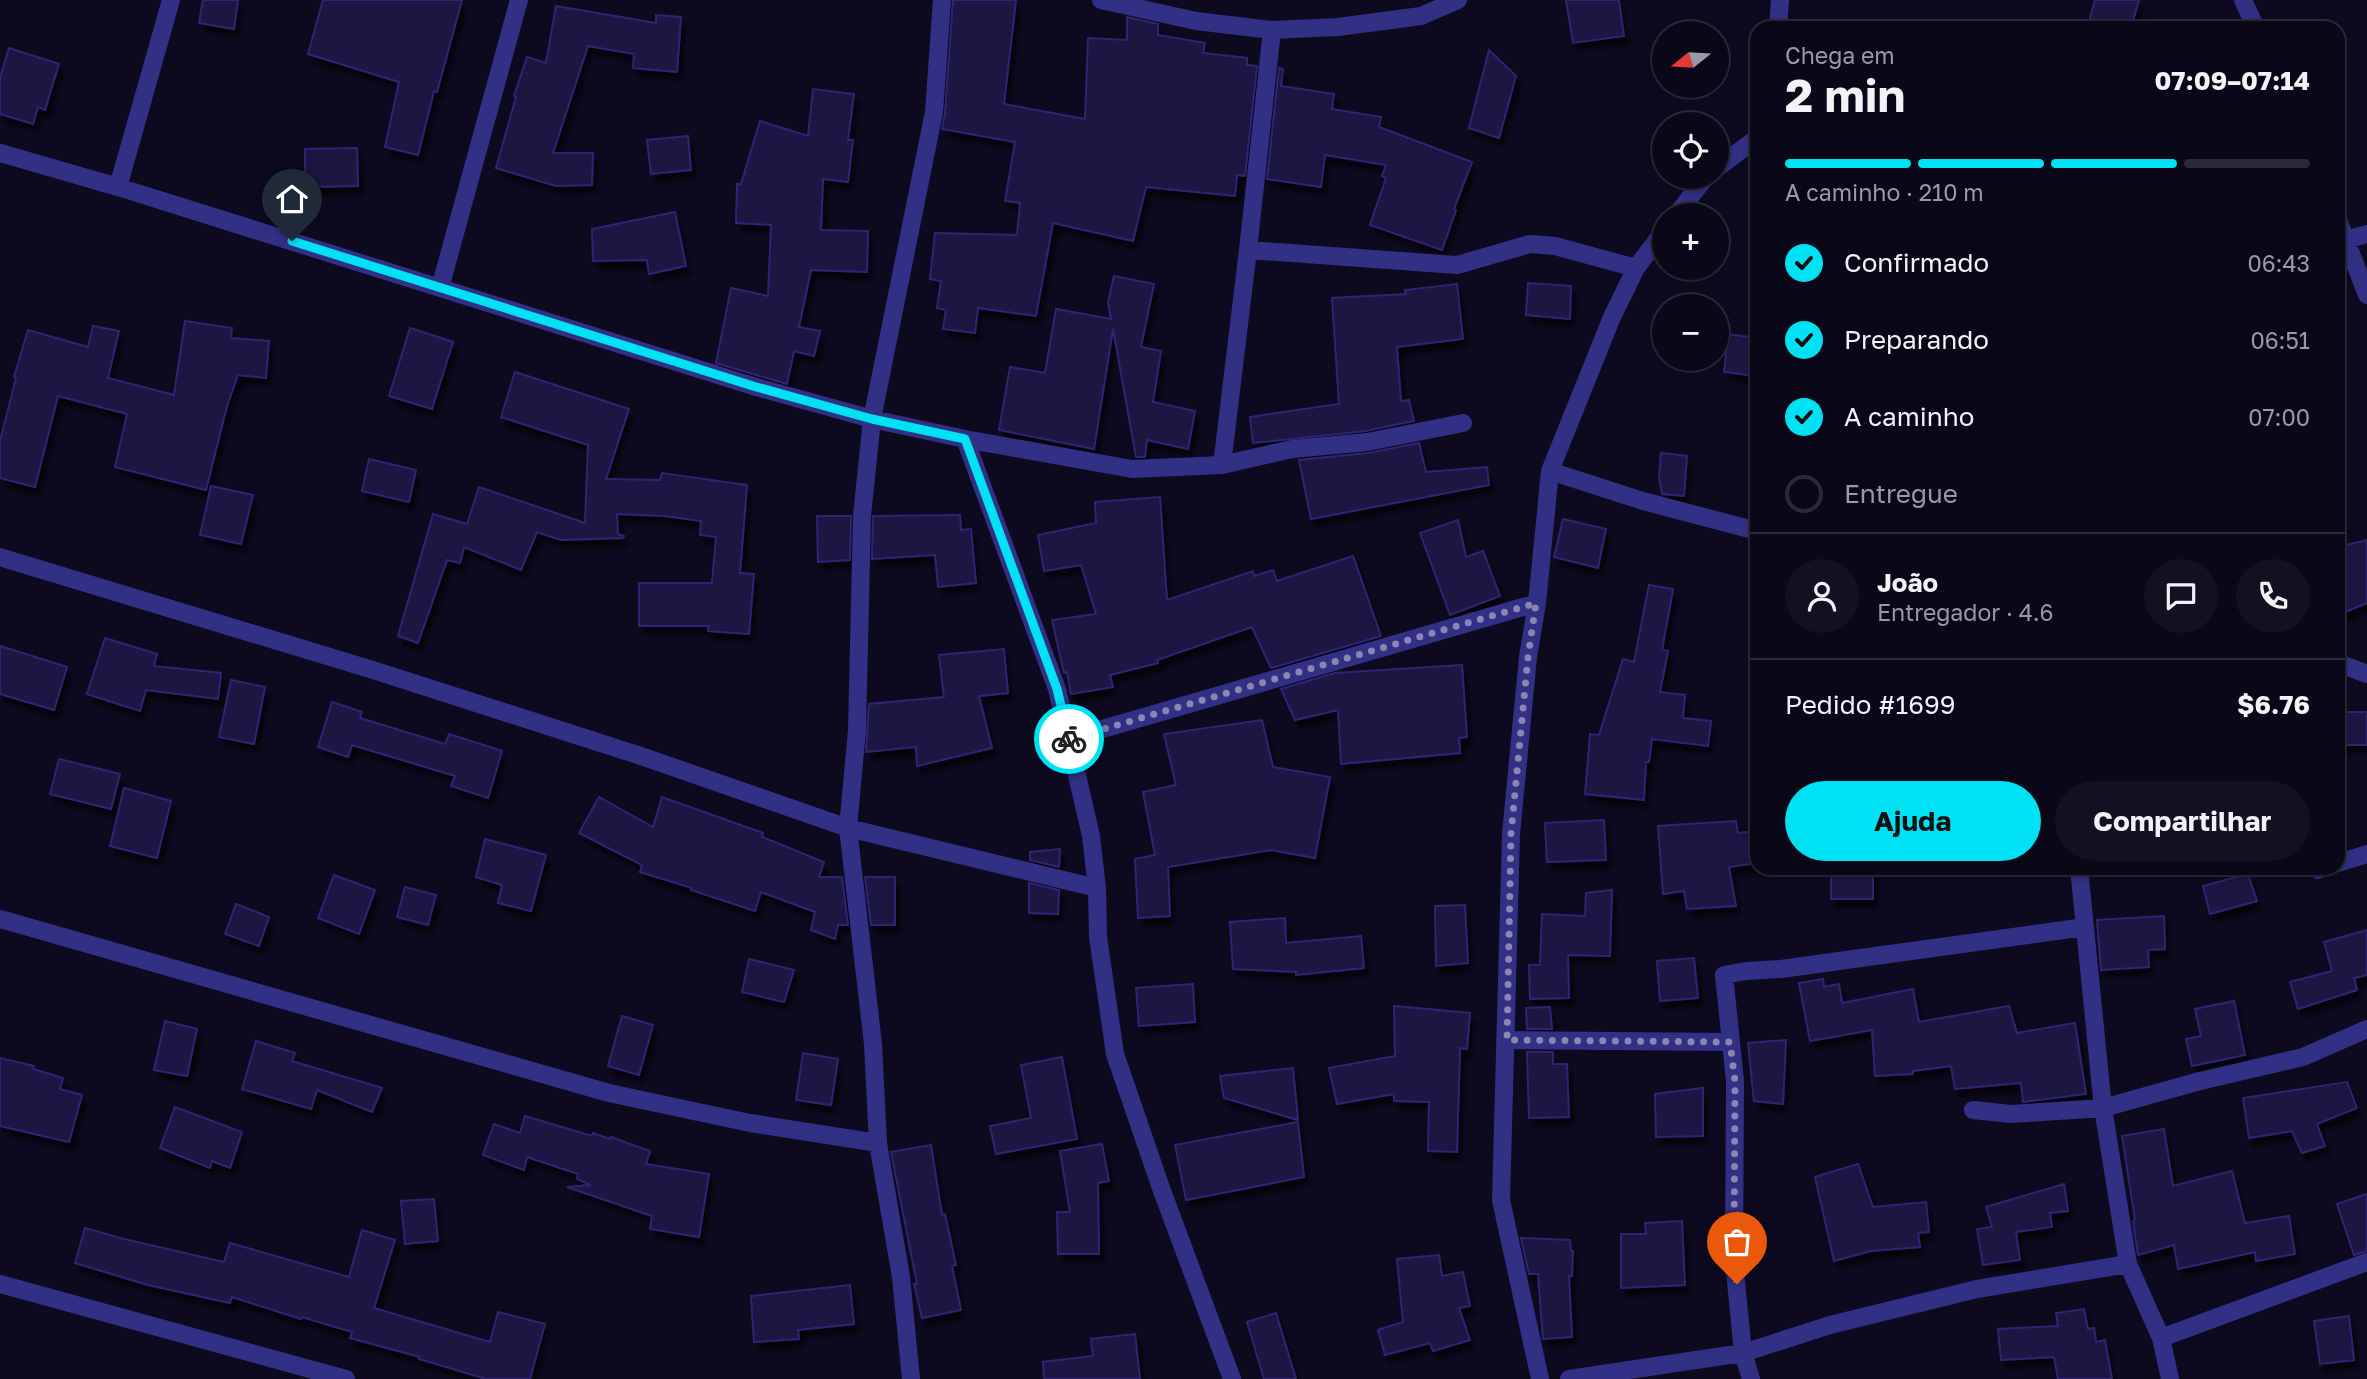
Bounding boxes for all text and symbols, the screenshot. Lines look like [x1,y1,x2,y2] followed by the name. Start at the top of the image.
[1652,21,1729,98] north arrow
[1652,21,1729,371] map controls
[1785,41,1895,69] text: Chega em
[2154,65,2310,96] text: 07:09–07:14
[1785,67,1905,122] text: 2 min
[1652,112,1729,189] button: locate
[262,169,322,241] pin
[1785,178,1984,206] text: A caminho · 210 m
[273,180,311,218] icon: home
[1652,203,1729,280] button: +
[1785,244,1823,282] icon: check
[1844,247,1989,278] text: Confirmado
[2247,249,2310,277] text: 06:43
[1652,294,1729,371] button: −
[1785,321,1823,359] icon: check
[1844,324,1989,355] text: Preparando
[2250,326,2310,354] text: 06:51
[1785,398,1823,436] icon: check
[1844,401,1974,432] text: A caminho
[2248,403,2310,431] text: 07:00
[1844,478,1958,509] text: Entregue
[1785,559,1859,633] button: person
[2144,559,2218,633] button: chat
[2236,559,2310,633] button: phone
[1877,567,1938,598] text: João
[1877,598,2054,626] text: Entregador · 4.6
[1785,689,1955,720] text: Pedido #1699
[2237,689,2310,720] text: $6.76
[1034,704,1104,774] courier
[1050,720,1088,758] icon: bike
[1785,781,2041,861] button: Ajuda
[2055,781,2310,861] button: Compartilhar
[1707,1212,1767,1284] pin
[1718,1223,1756,1261] icon: bag

